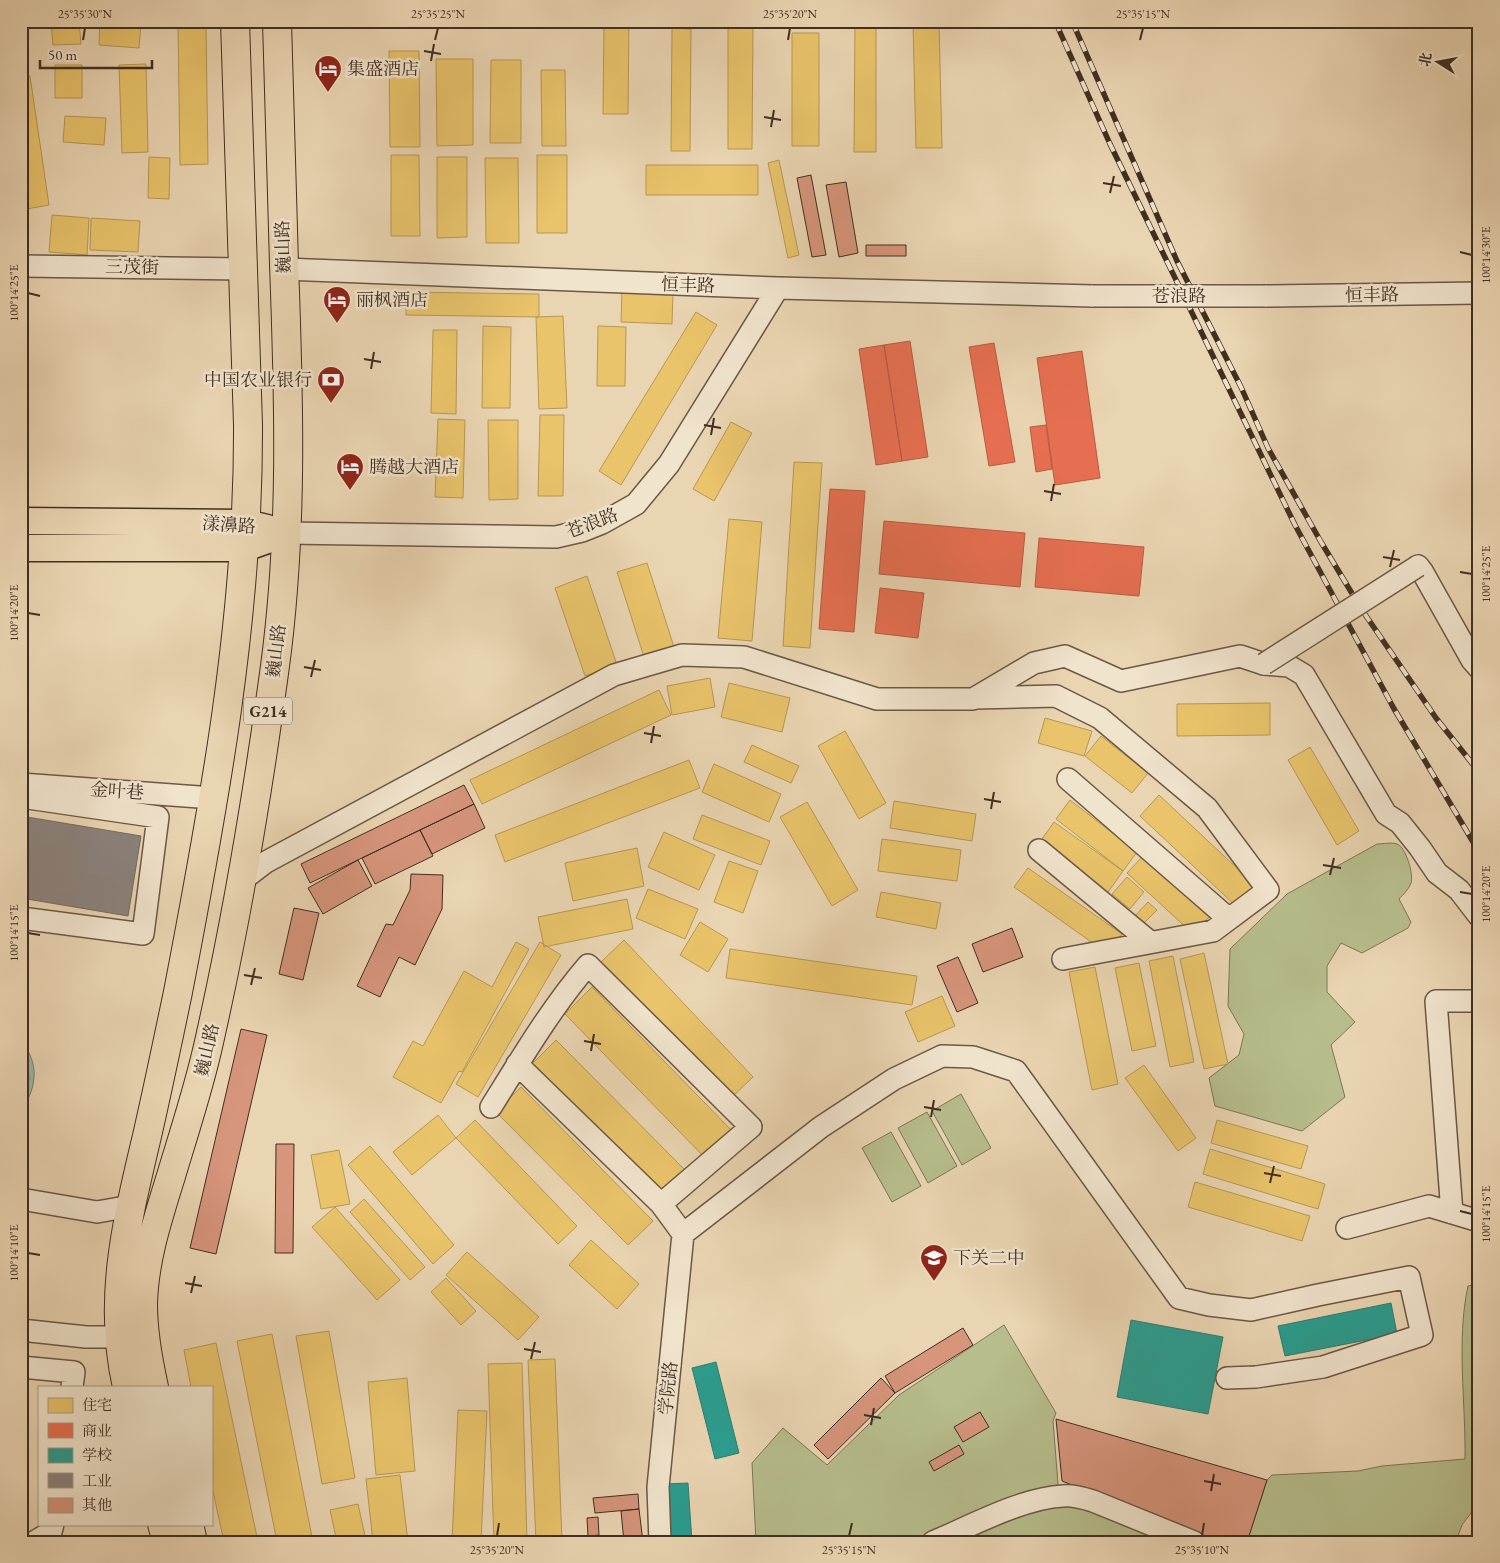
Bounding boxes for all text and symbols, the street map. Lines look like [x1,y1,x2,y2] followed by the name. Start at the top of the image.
[58,6,112,22] text: 25°35'30"N
[411,6,465,22] text: 25°35'25"N
[763,6,817,22] text: 25°35'20"N
[1116,6,1170,22] text: 25°35'15"N
[40,38,152,70] scale bar
[1412,38,1462,88] north arrow
[48,45,77,64] text: 50 m
[1415,51,1435,68] text: 北
[313,54,343,93] hotel icon: 集盛酒店
[347,57,419,80] place label: 集盛酒店
[270,220,295,274] street label: 巍山路
[1478,226,1494,283] text: 100°14'30"E
[105,255,159,278] street label: 三茂街
[6,264,22,321] text: 100°14'25"E
[661,272,715,297] street label: 恒丰路
[1345,283,1399,306] street label: 恒丰路
[1152,284,1206,307] street label: 苍浪路
[322,285,352,324] hotel icon: 丽枫酒店
[356,288,428,311] place label: 丽枫酒店
[316,365,346,404] bank icon: 中国农业银行
[204,368,312,391] place label: 中国农业银行
[335,452,365,491] hotel icon: 腾越大酒店
[369,455,459,478] place label: 腾越大酒店
[562,502,621,543] street label: 苍浪路
[201,511,257,538] street label: 漾濞路
[1478,545,1494,602] text: 100°14'25"E
[6,584,22,641] text: 100°14'20"E
[261,623,290,679] street label: 巍山路
[244,698,292,724] road number: G214
[89,777,145,804] street label: 金叶巷
[1478,865,1494,922] text: 100°14'20"E
[6,904,22,961] text: 100°14'15"E
[189,1021,224,1079] street label: 巍山路
[1478,1185,1494,1242] text: 100°14'15"E
[6,1224,22,1281] text: 100°14'10"E
[919,1243,949,1282] school or university icon: 下关二中
[953,1246,1025,1269] place label: 下关二中
[653,1360,682,1416] street label: 学院路
[38,1386,212,1526] legend
[82,1395,112,1414] text: 住宅
[82,1421,112,1440] text: 商业
[82,1445,112,1464] text: 学校
[82,1471,112,1490] text: 工业
[82,1495,112,1514] text: 其他
[470,1542,524,1558] text: 25°35'20"N
[822,1542,876,1558] text: 25°35'15"N
[1175,1542,1229,1558] text: 25°35'10"N

